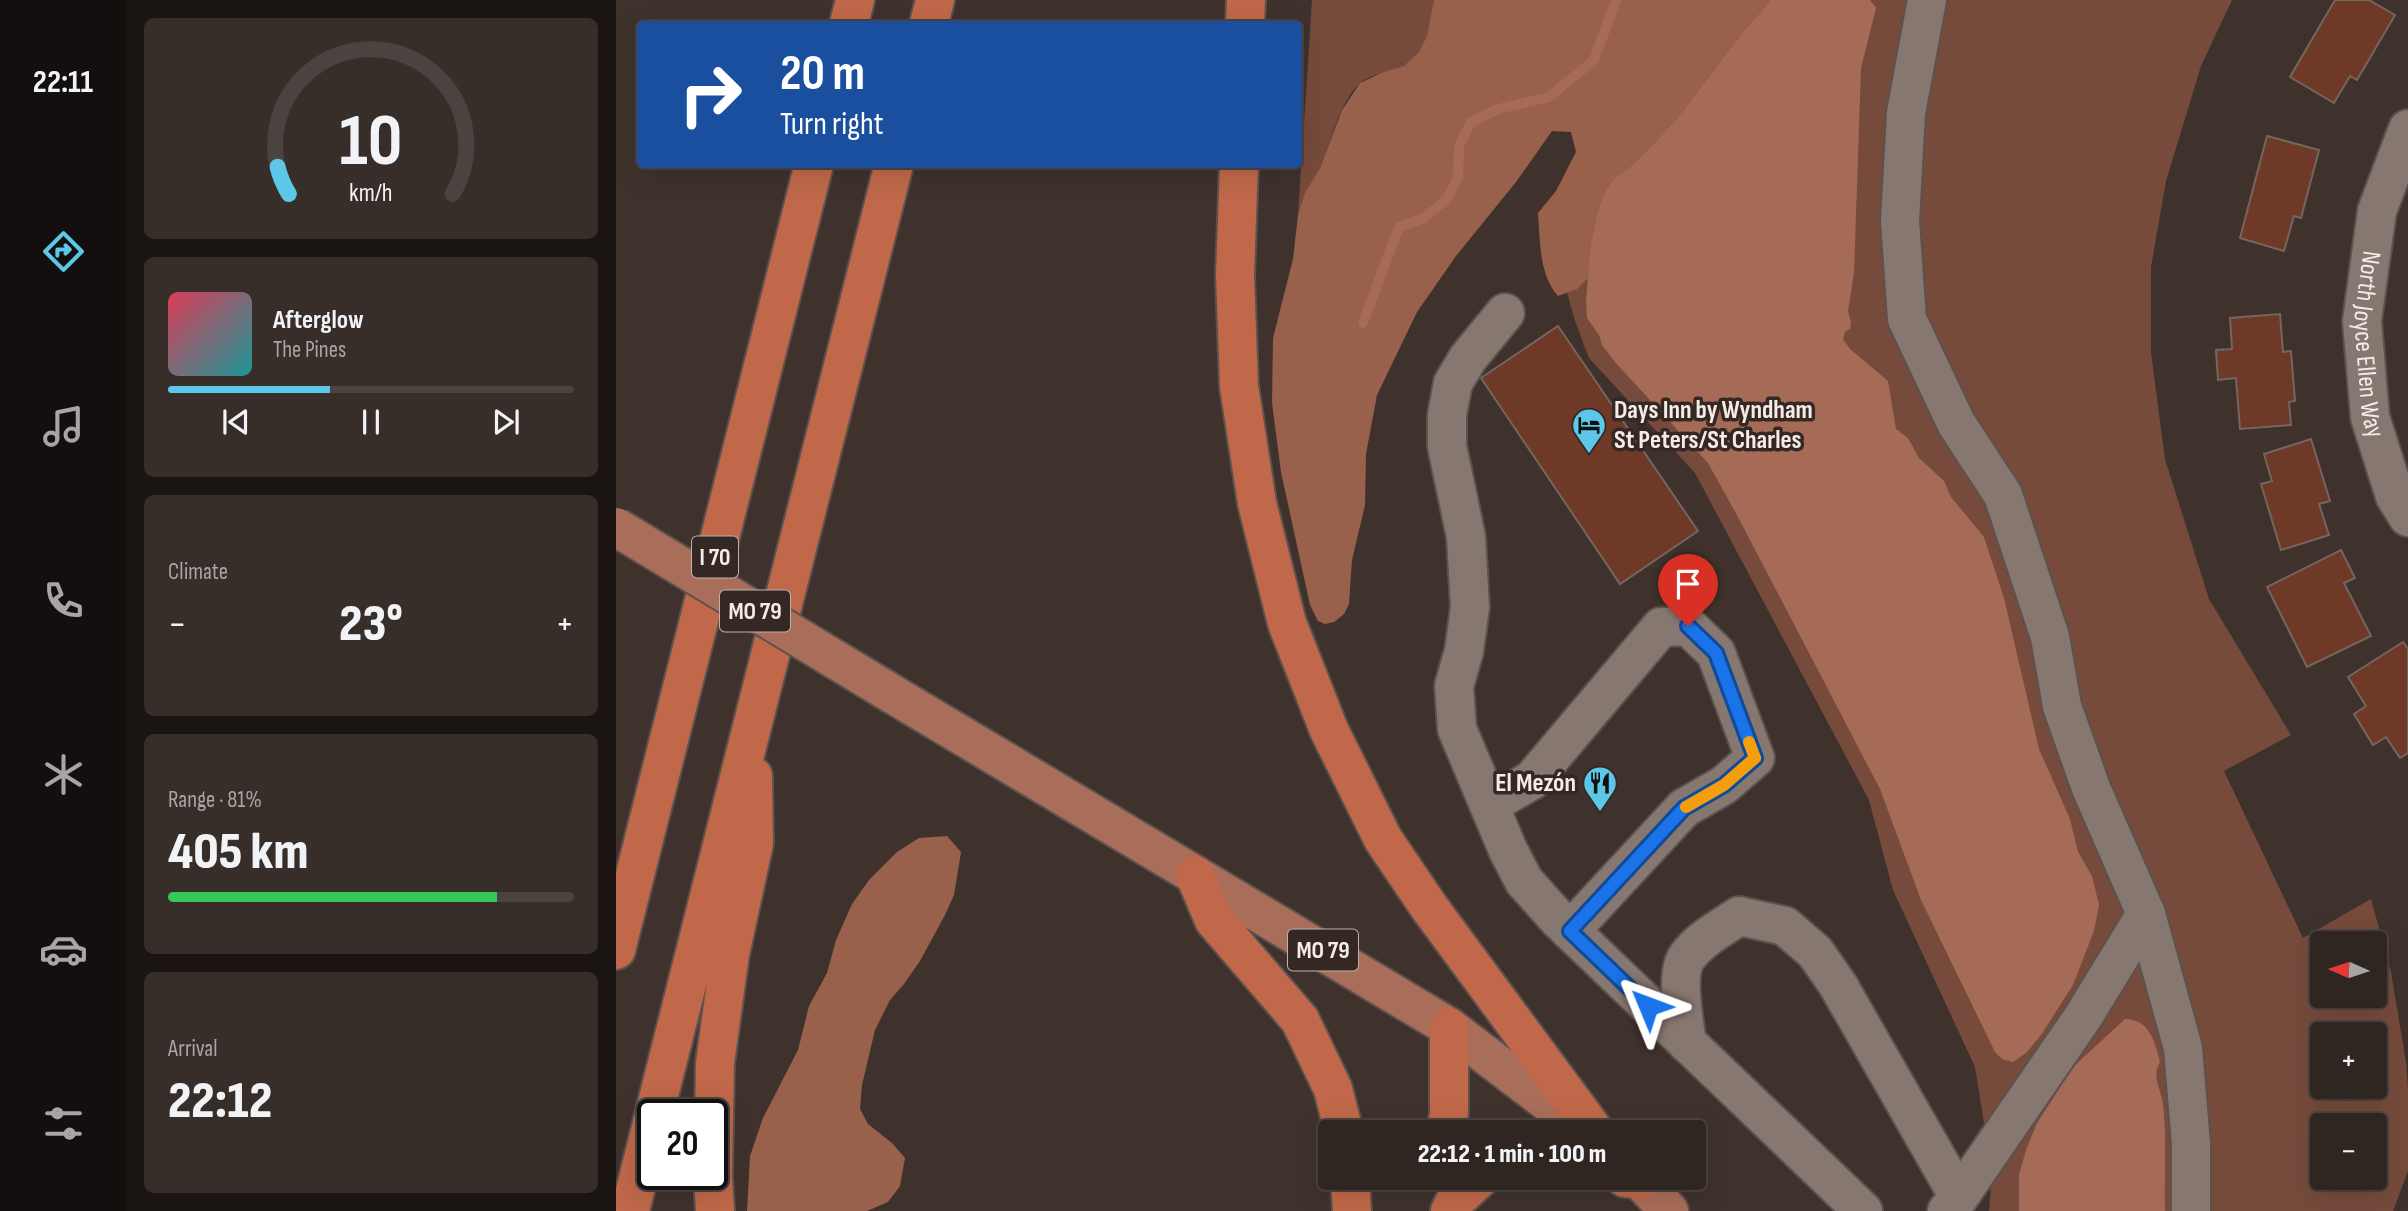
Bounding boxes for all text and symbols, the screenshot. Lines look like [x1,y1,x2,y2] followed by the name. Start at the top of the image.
[780,45,865,104] text: 20 m
[665,49,756,140] icon: right
[33,63,93,102] text: 22:11
[339,99,403,187] text: 10
[780,105,884,144] text: Turn right
[349,178,393,209] text: km/h
[39,227,88,276] icon: directions
[2347,249,2391,442] street label: North Joyce Ellen Way
[273,305,364,336] text: Afterglow
[273,336,346,364] text: The Pines
[1614,395,1813,456] place label: Days Inn by Wyndham St Peters/St Charles
[39,402,88,451] icon: music
[217,403,255,441] icon: previous
[352,403,390,441] icon: pause
[487,403,525,441] icon: next
[1570,406,1608,455] hotel icon: Days Inn by Wyndham St Peters/St Charles
[692,536,738,578] road number: I 70
[1658,554,1718,626] pin
[168,558,228,586] text: Climate
[1669,565,1707,603] icon: arrive
[39,576,88,625] icon: phone
[720,590,790,632] road number: MO 79
[339,593,403,656] text: 23°
[168,602,187,647] text: −
[555,602,574,647] text: +
[39,750,88,799] icon: climate
[1581,764,1619,813] restaurant icon: El Mezón
[1495,768,1576,799] place label: El Mezón
[168,786,262,814] text: Range · 81%
[168,821,308,884] text: 405 km
[39,925,88,974] icon: car
[1288,930,1358,970] road number: MO 79
[2310,931,2387,1008] north arrow
[2310,931,2387,1190] map controls
[1611,969,1685,1043] position arrow
[2310,1022,2387,1099] button: +
[168,1035,217,1063] text: Arrival
[168,1070,272,1133] text: 22:12
[39,1099,88,1148] icon: filters
[637,1099,728,1190] speed limit sign: 20
[2310,1113,2387,1190] button: −
[1418,1139,1606,1170] text: 22:12 · 1 min · 100 m

